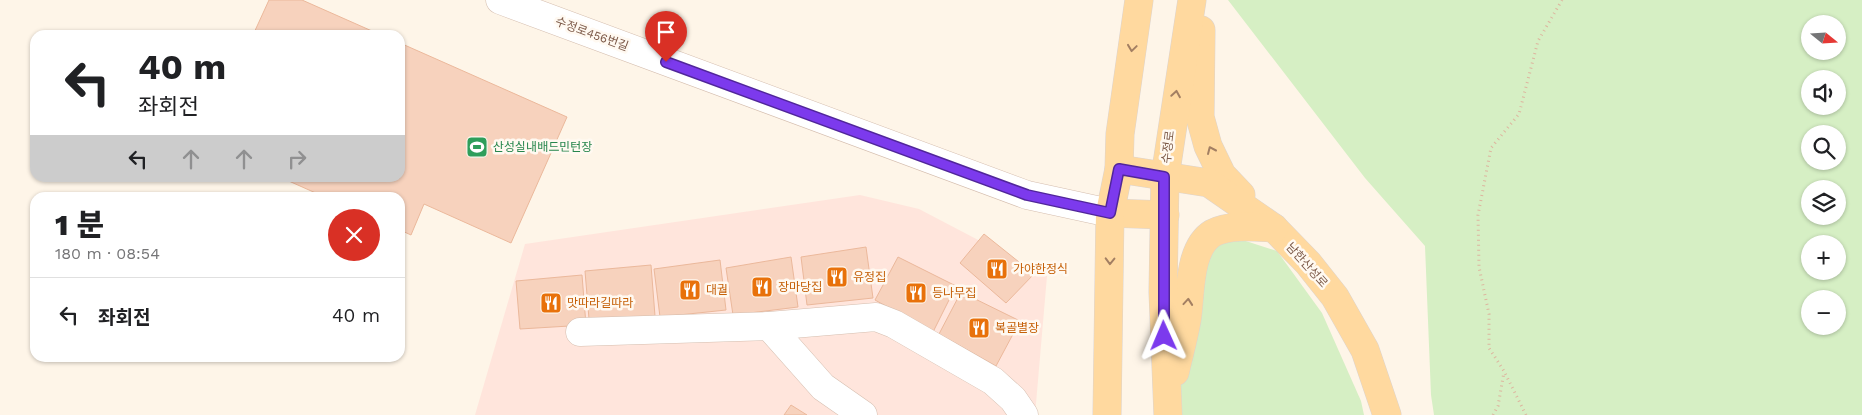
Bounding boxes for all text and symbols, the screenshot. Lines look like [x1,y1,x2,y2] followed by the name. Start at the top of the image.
[645,11,687,62] pin
[554,14,630,54] street label: 수정로456번길
[1801,15,1846,60] north arrow
[1801,15,1846,335] map controls
[652,18,680,46] icon: arrive
[1127,45,1138,53] one-way arrow
[138,46,226,88] text: 40 m
[55,50,120,115] icon: left
[1801,70,1846,115] button: sound
[1171,90,1181,98] one-way arrow
[138,94,199,119] text: 좌회전
[1801,125,1846,170] button: search
[1159,130,1177,164] street label: 수정로
[465,135,489,159] sports icon: 산성실내배드민턴장
[493,140,592,154] place label: 산성실내배드민턴장
[124,145,152,173] icon: left
[177,145,205,173] icon: ahead
[230,145,258,173] icon: ahead
[283,145,311,173] icon: right
[1206,146,1217,155] one-way arrow
[1801,180,1846,225] button: layers
[55,207,104,242] text: 1 분
[328,209,380,261] button: close
[1801,235,1846,280] button: +
[1283,240,1331,290] street label: 남한산성로
[55,244,160,263] text: 180 m · 08:54
[985,257,1009,281] restaurant icon: 가야한정식
[1104,258,1115,266] one-way arrow
[1013,262,1068,276] place label: 가야한정식
[825,265,849,289] restaurant icon: 유정집
[853,270,886,284] place label: 유정집
[750,275,774,299] restaurant icon: 장마당집
[678,278,702,302] restaurant icon: 대궐
[778,280,822,294] place label: 장마당집
[904,281,928,305] restaurant icon: 등나무집
[706,283,728,297] place label: 대궐
[932,286,976,300] place label: 등나무집
[1801,290,1846,335] button: −
[539,291,563,315] restaurant icon: 맛따라길따라
[567,296,633,310] place label: 맛따라길따라
[1182,298,1193,306] one-way arrow
[55,301,83,329] icon: left
[332,304,380,327] text: 40 m
[98,306,150,329] text: 좌회전
[1137,309,1189,361] position arrow
[967,316,991,340] restaurant icon: 복골별장
[995,321,1039,335] place label: 복골별장

